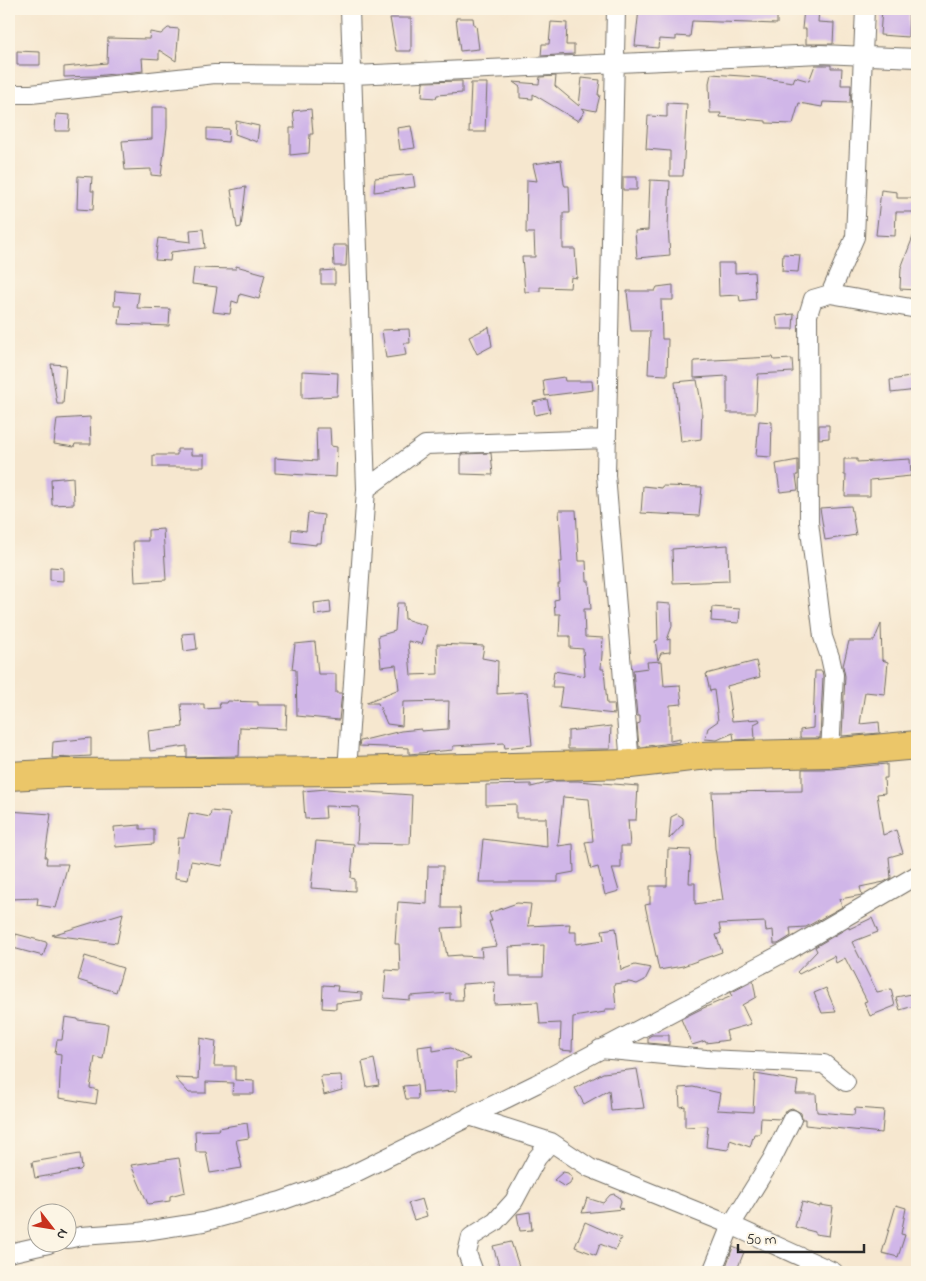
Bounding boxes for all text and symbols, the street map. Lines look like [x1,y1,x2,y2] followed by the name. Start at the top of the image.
[28,1204,78,1254] north arrow
[738,1221,865,1253] scale bar
[50,1224,73,1243] text: N
[746,1229,777,1251] text: 50 m

